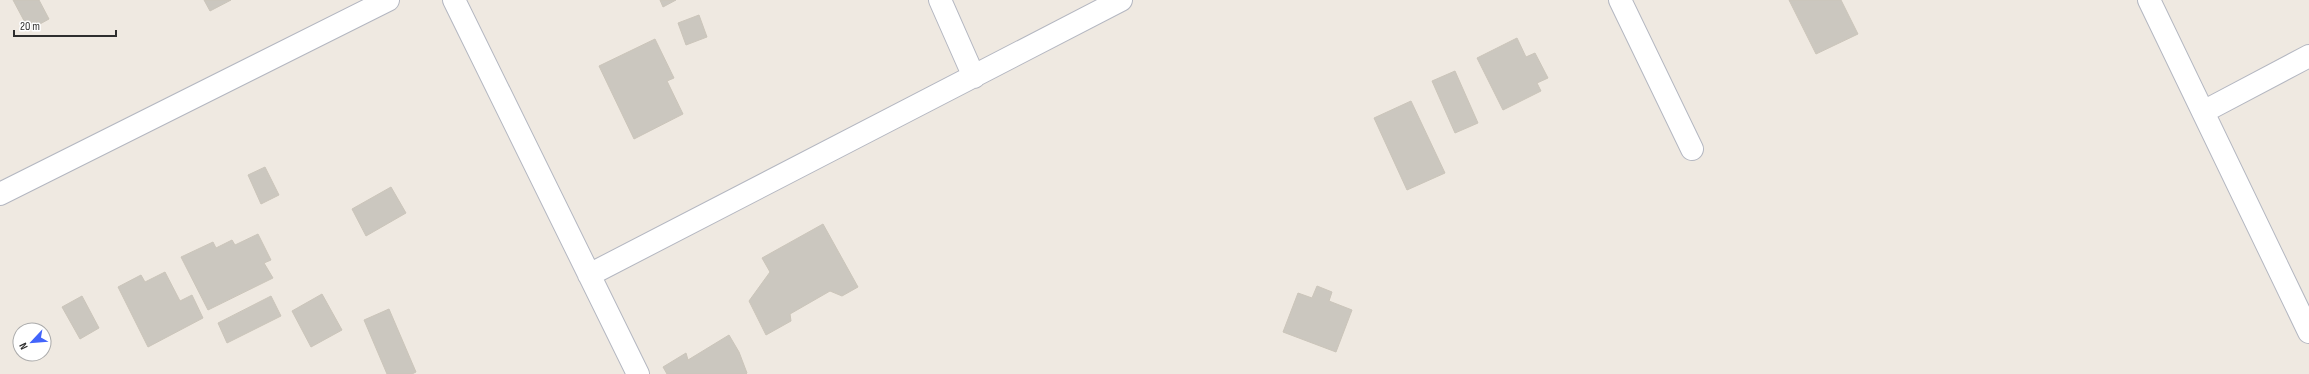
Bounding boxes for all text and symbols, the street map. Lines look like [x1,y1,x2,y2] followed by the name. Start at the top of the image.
[14,12,116,38] scale bar
[20,19,40,34] text: 20 m
[12,322,52,362] north arrow
[16,341,31,352] text: N

